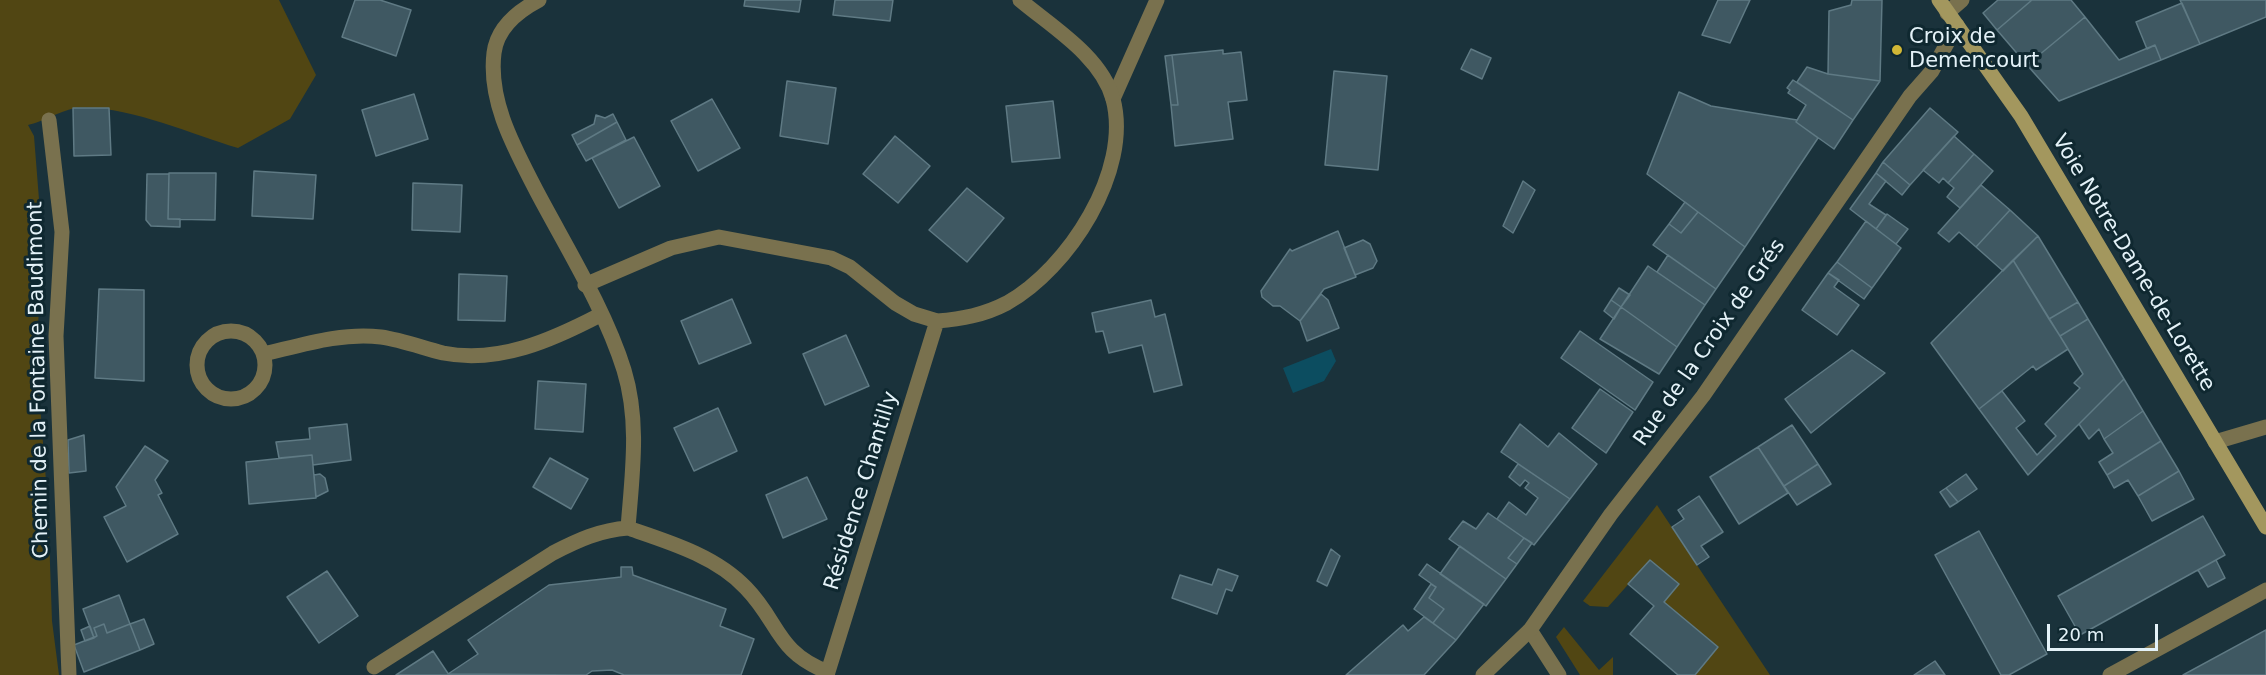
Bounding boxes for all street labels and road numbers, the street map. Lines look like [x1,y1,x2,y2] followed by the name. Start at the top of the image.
[2046,130,2220,396] street label: Voie Notre-Dame-de-Lorette
[23,201,55,559] street label: Chemin de la Fontaine Baudimont
[1629,235,1791,451] street label: Rue de la Croix de Grés
[820,389,904,593] street label: Résidence Chantilly

